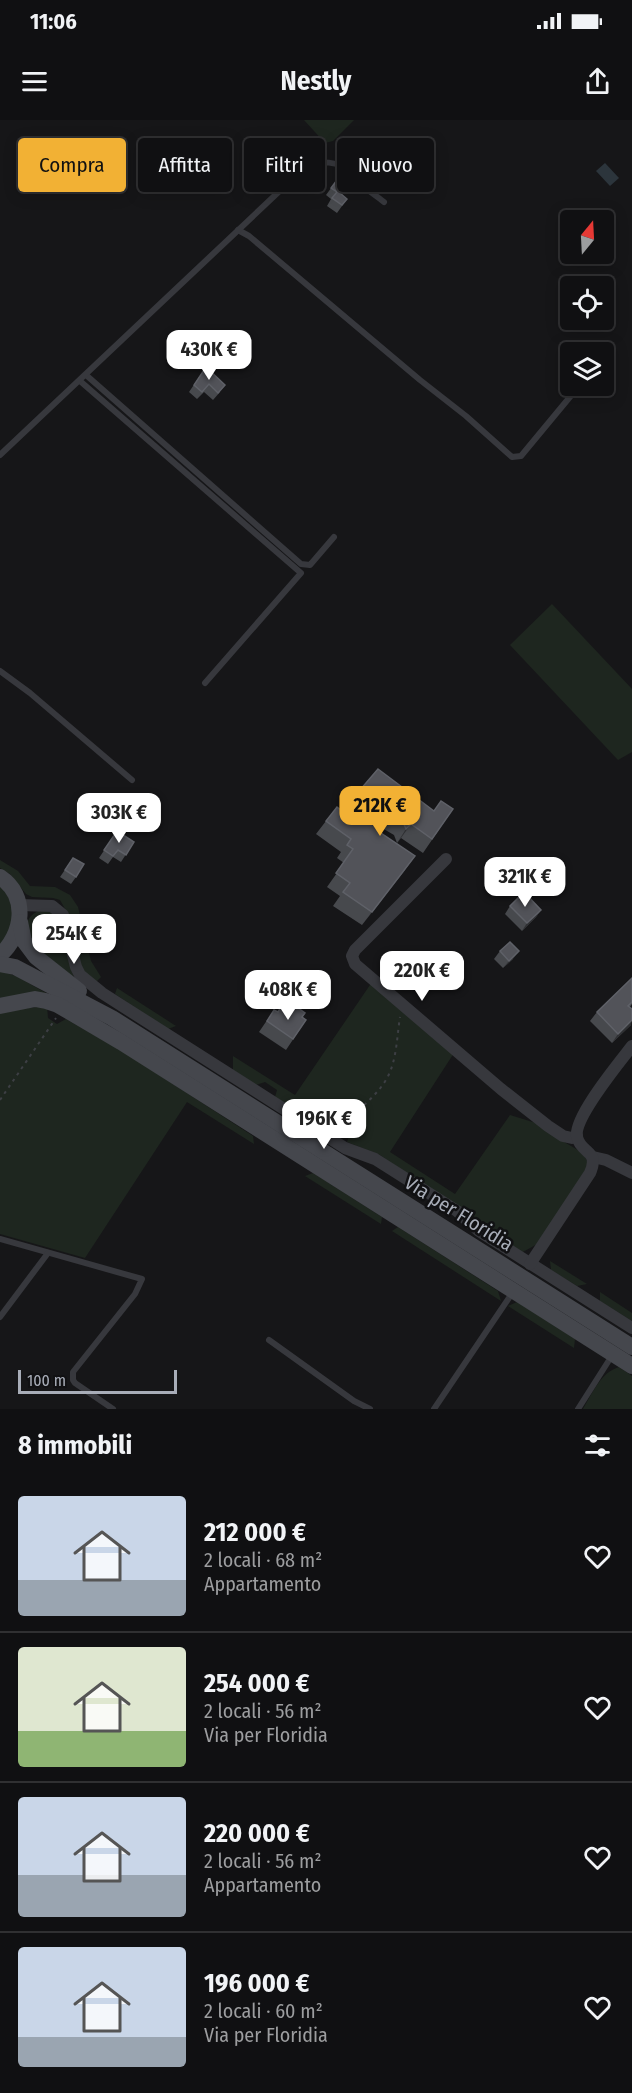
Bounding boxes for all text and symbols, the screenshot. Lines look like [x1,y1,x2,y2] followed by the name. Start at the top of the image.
[30,8,77,35] text: 11:06
[18,65,51,98] icon: menu
[281,65,351,97] text: Nestly
[581,65,614,98] icon: share
[18,138,126,192] chip: Compra
[138,138,232,192] chip: Affitta
[244,138,325,192] chip: Filtri
[337,138,434,192] chip: Nuovo
[560,210,614,264] north arrow
[560,210,614,396] map controls
[560,276,614,330] button: locate
[160,330,258,381] pin: 430K €
[181,337,237,361] text: 430K €
[560,342,614,396] button: layers
[331,786,429,837] pin: 212K €
[70,793,168,844] pin: 303K €
[353,793,407,817] text: 212K €
[91,800,147,824] text: 303K €
[476,857,574,908] pin: 321K €
[498,864,552,888] text: 321K €
[25,914,123,965] pin: 254K €
[46,921,102,945] text: 254K €
[373,951,471,1002] pin: 220K €
[394,958,450,982] text: 220K €
[239,970,337,1021] pin: 408K €
[259,977,317,1001] text: 408K €
[275,1099,373,1150] pin: 196K €
[296,1106,352,1130] text: 196K €
[400,1170,518,1256] street label: Via per Floridia
[18,1367,177,1394] scale bar
[27,1371,66,1390] text: 100 m
[581,1429,614,1462] icon: filters
[18,1430,132,1461] text: 8 immobili
[204,1517,306,1548] text: 212 000 €
[66,1520,138,1592] icon: home
[581,1540,614,1573] icon: heart
[204,1548,322,1572] text: 2 locali · 68 m²
[204,1572,321,1596] text: Appartamento
[204,1668,310,1699] text: 254 000 €
[66,1671,138,1743] icon: home
[581,1691,614,1724] icon: heart
[204,1699,321,1723] text: 2 locali · 56 m²
[204,1723,328,1747] text: Via per Floridia
[204,1818,310,1849] text: 220 000 €
[66,1821,138,1893] icon: home
[581,1841,614,1874] icon: heart
[204,1849,321,1873] text: 2 locali · 56 m²
[204,1873,321,1897] text: Appartamento
[204,1968,309,1999] text: 196 000 €
[66,1971,138,2043] icon: home
[581,1991,614,2024] icon: heart
[204,1999,323,2023] text: 2 locali · 60 m²
[204,2023,328,2047] text: Via per Floridia

